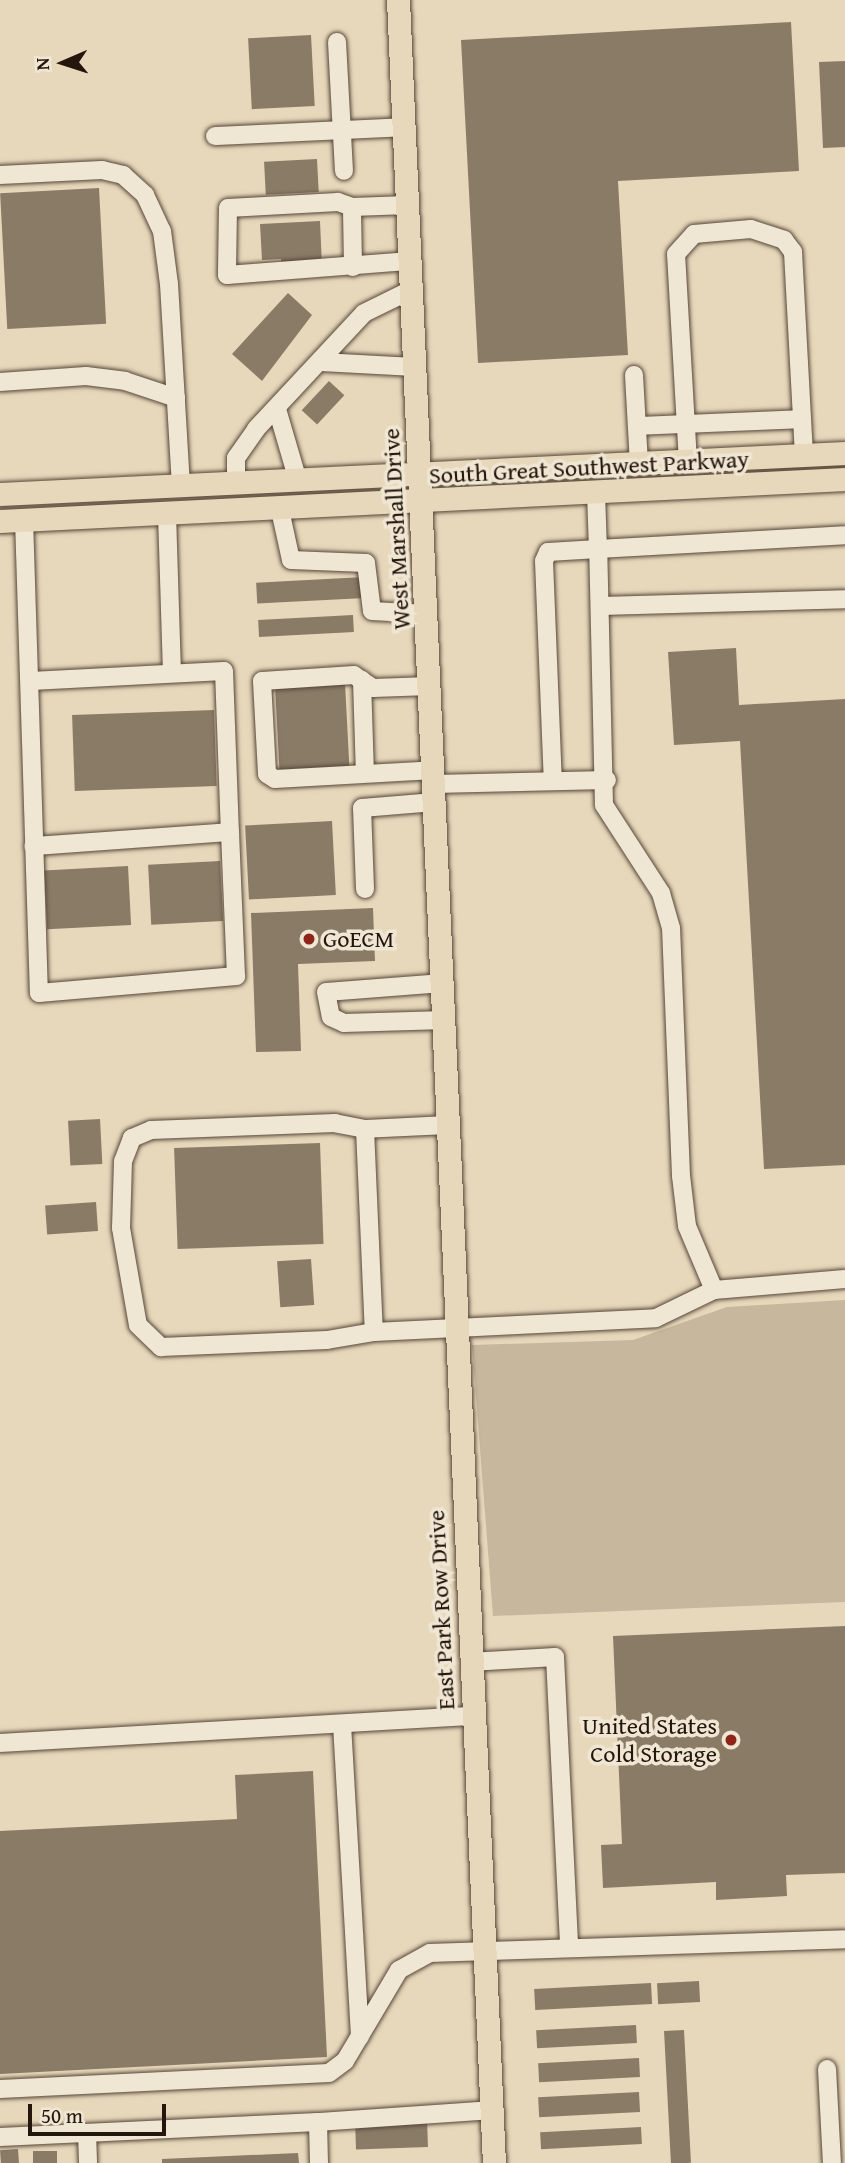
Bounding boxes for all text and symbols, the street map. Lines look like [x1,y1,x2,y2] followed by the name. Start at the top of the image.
[28,28,98,98] north arrow
[28,57,56,71] text: N
[376,427,416,631] street label: West Marshall Drive
[428,444,750,490] street label: South Great Southwest Parkway
[323,925,394,953] place label: GoECM
[301,931,317,947] marker: GoECM
[421,1509,461,1711] street label: East Park Row Drive
[582,1712,717,1768] place label: United States Cold Storage
[723,1732,739,1748] marker: United States Cold Storage
[32,2090,170,2134] scale bar
[41,2100,83,2131] text: 50 m

